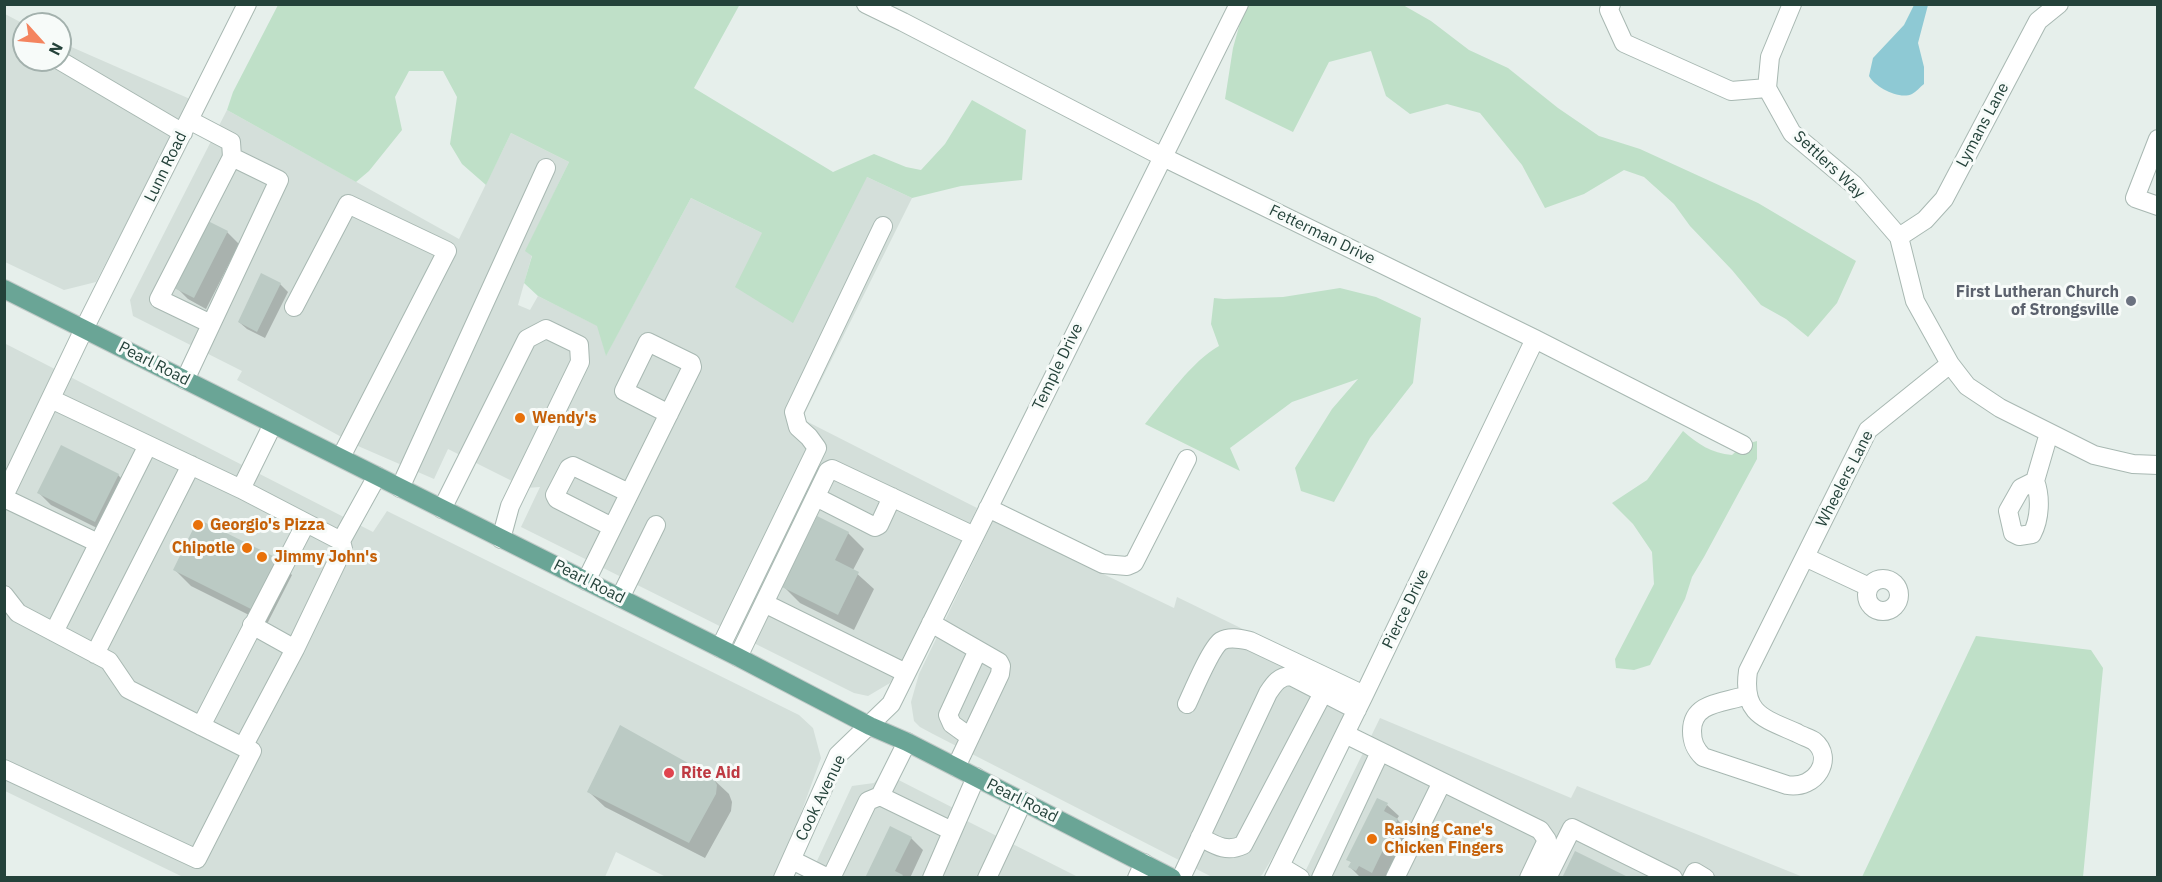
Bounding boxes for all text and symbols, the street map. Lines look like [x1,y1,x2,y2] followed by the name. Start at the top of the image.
[12,12,72,72] north arrow
[45,40,68,59] text: N
[1953,79,2013,171] street label: Lymans Lane
[1789,127,1869,203] street label: Settlers Way
[141,129,191,205] street label: Lunn Road
[1266,201,1378,269] street label: Fetterman Drive
[1956,282,2119,320] place label: First Lutheran Church of Strongsville
[2124,294,2138,308] marker: First Lutheran Church of Strongsville
[1029,320,1087,414] street label: Temple Drive
[115,338,193,390] street label: Pearl Road
[532,408,597,428] place label: Wendy's
[513,411,527,425] marker: Wendy's
[1812,427,1878,531] street label: Wheelers Lane
[210,515,325,535] place label: Georgio's Pizza
[191,518,205,532] marker: Georgio's Pizza
[172,538,235,558] place label: Chipotle
[240,541,254,555] marker: Chipotle
[274,547,377,567] place label: Jimmy John's
[255,550,269,564] marker: Jimmy John's
[550,556,628,608] street label: Pearl Road
[1379,566,1433,652] street label: Pierce Drive
[792,752,850,844] street label: Cook Avenue
[681,763,740,783] place label: Rite Aid
[662,766,676,780] marker: Rite Aid
[983,775,1061,827] street label: Pearl Road
[1384,820,1504,858] place label: Raising Cane's Chicken Fingers
[1365,832,1379,846] marker: Raising Cane's Chicken Fingers

